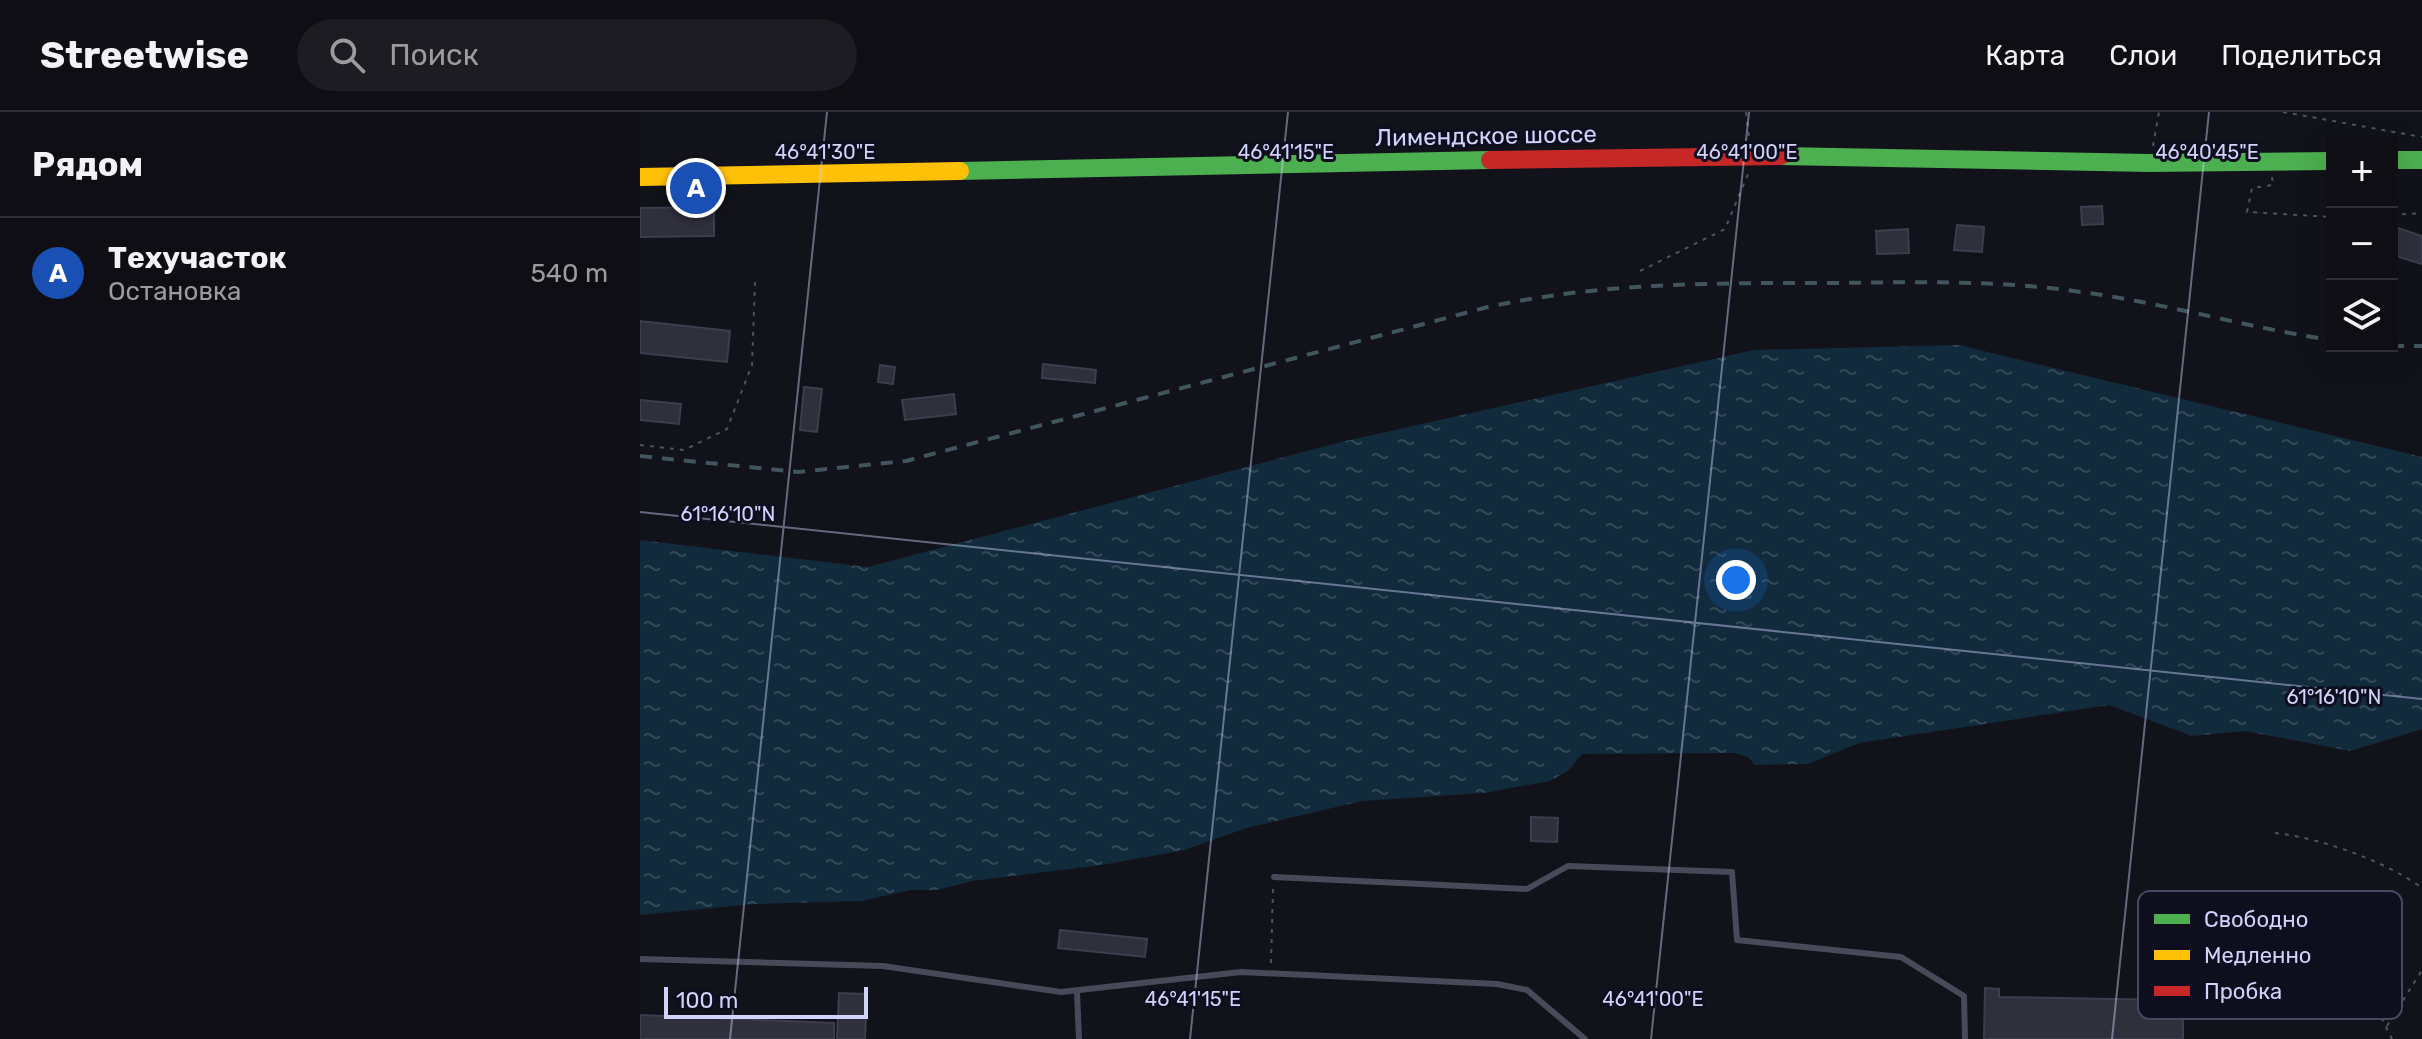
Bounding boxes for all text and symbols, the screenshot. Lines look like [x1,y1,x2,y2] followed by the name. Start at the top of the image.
[297,19,857,91] search box
[40,32,249,78] text: Streetwise
[325,33,369,77] icon: search
[389,37,479,73] text: Поиск
[1985,39,2065,72] text: Карта
[2109,39,2177,72] text: Слои
[2221,39,2382,72] text: Поделиться
[1375,120,1597,152] street label: Лимендское шоссе
[2326,136,2398,352] map controls
[2326,136,2398,208] button: +
[775,140,875,164] text: 46°41'30"E
[1238,140,1334,164] text: 46°41'15"E
[1696,140,1798,164] text: 46°41'00"E
[2155,140,2259,164] text: 46°40'45"E
[32,144,143,185] text: Рядом
[670,158,722,218] pin: A
[2326,208,2398,280] button: −
[108,240,287,276] text: Техучасток
[49,258,67,289] text: A
[530,258,608,289] text: 540 m
[108,276,241,307] text: Остановка
[2326,280,2398,352] button: layers
[681,502,775,526] text: 61°16'10"N
[1716,560,1756,600] your location
[2287,685,2381,709] text: 61°16'10"N
[2138,891,2402,1019] legend
[2204,906,2308,933] text: Свободно
[2204,942,2312,969] text: Медленно
[2204,978,2282,1005] text: Пробка
[664,983,868,1019] scale bar
[676,987,738,1014] text: 100 m
[1145,987,1241,1011] text: 46°41'15"E
[1602,987,1704,1011] text: 46°41'00"E

